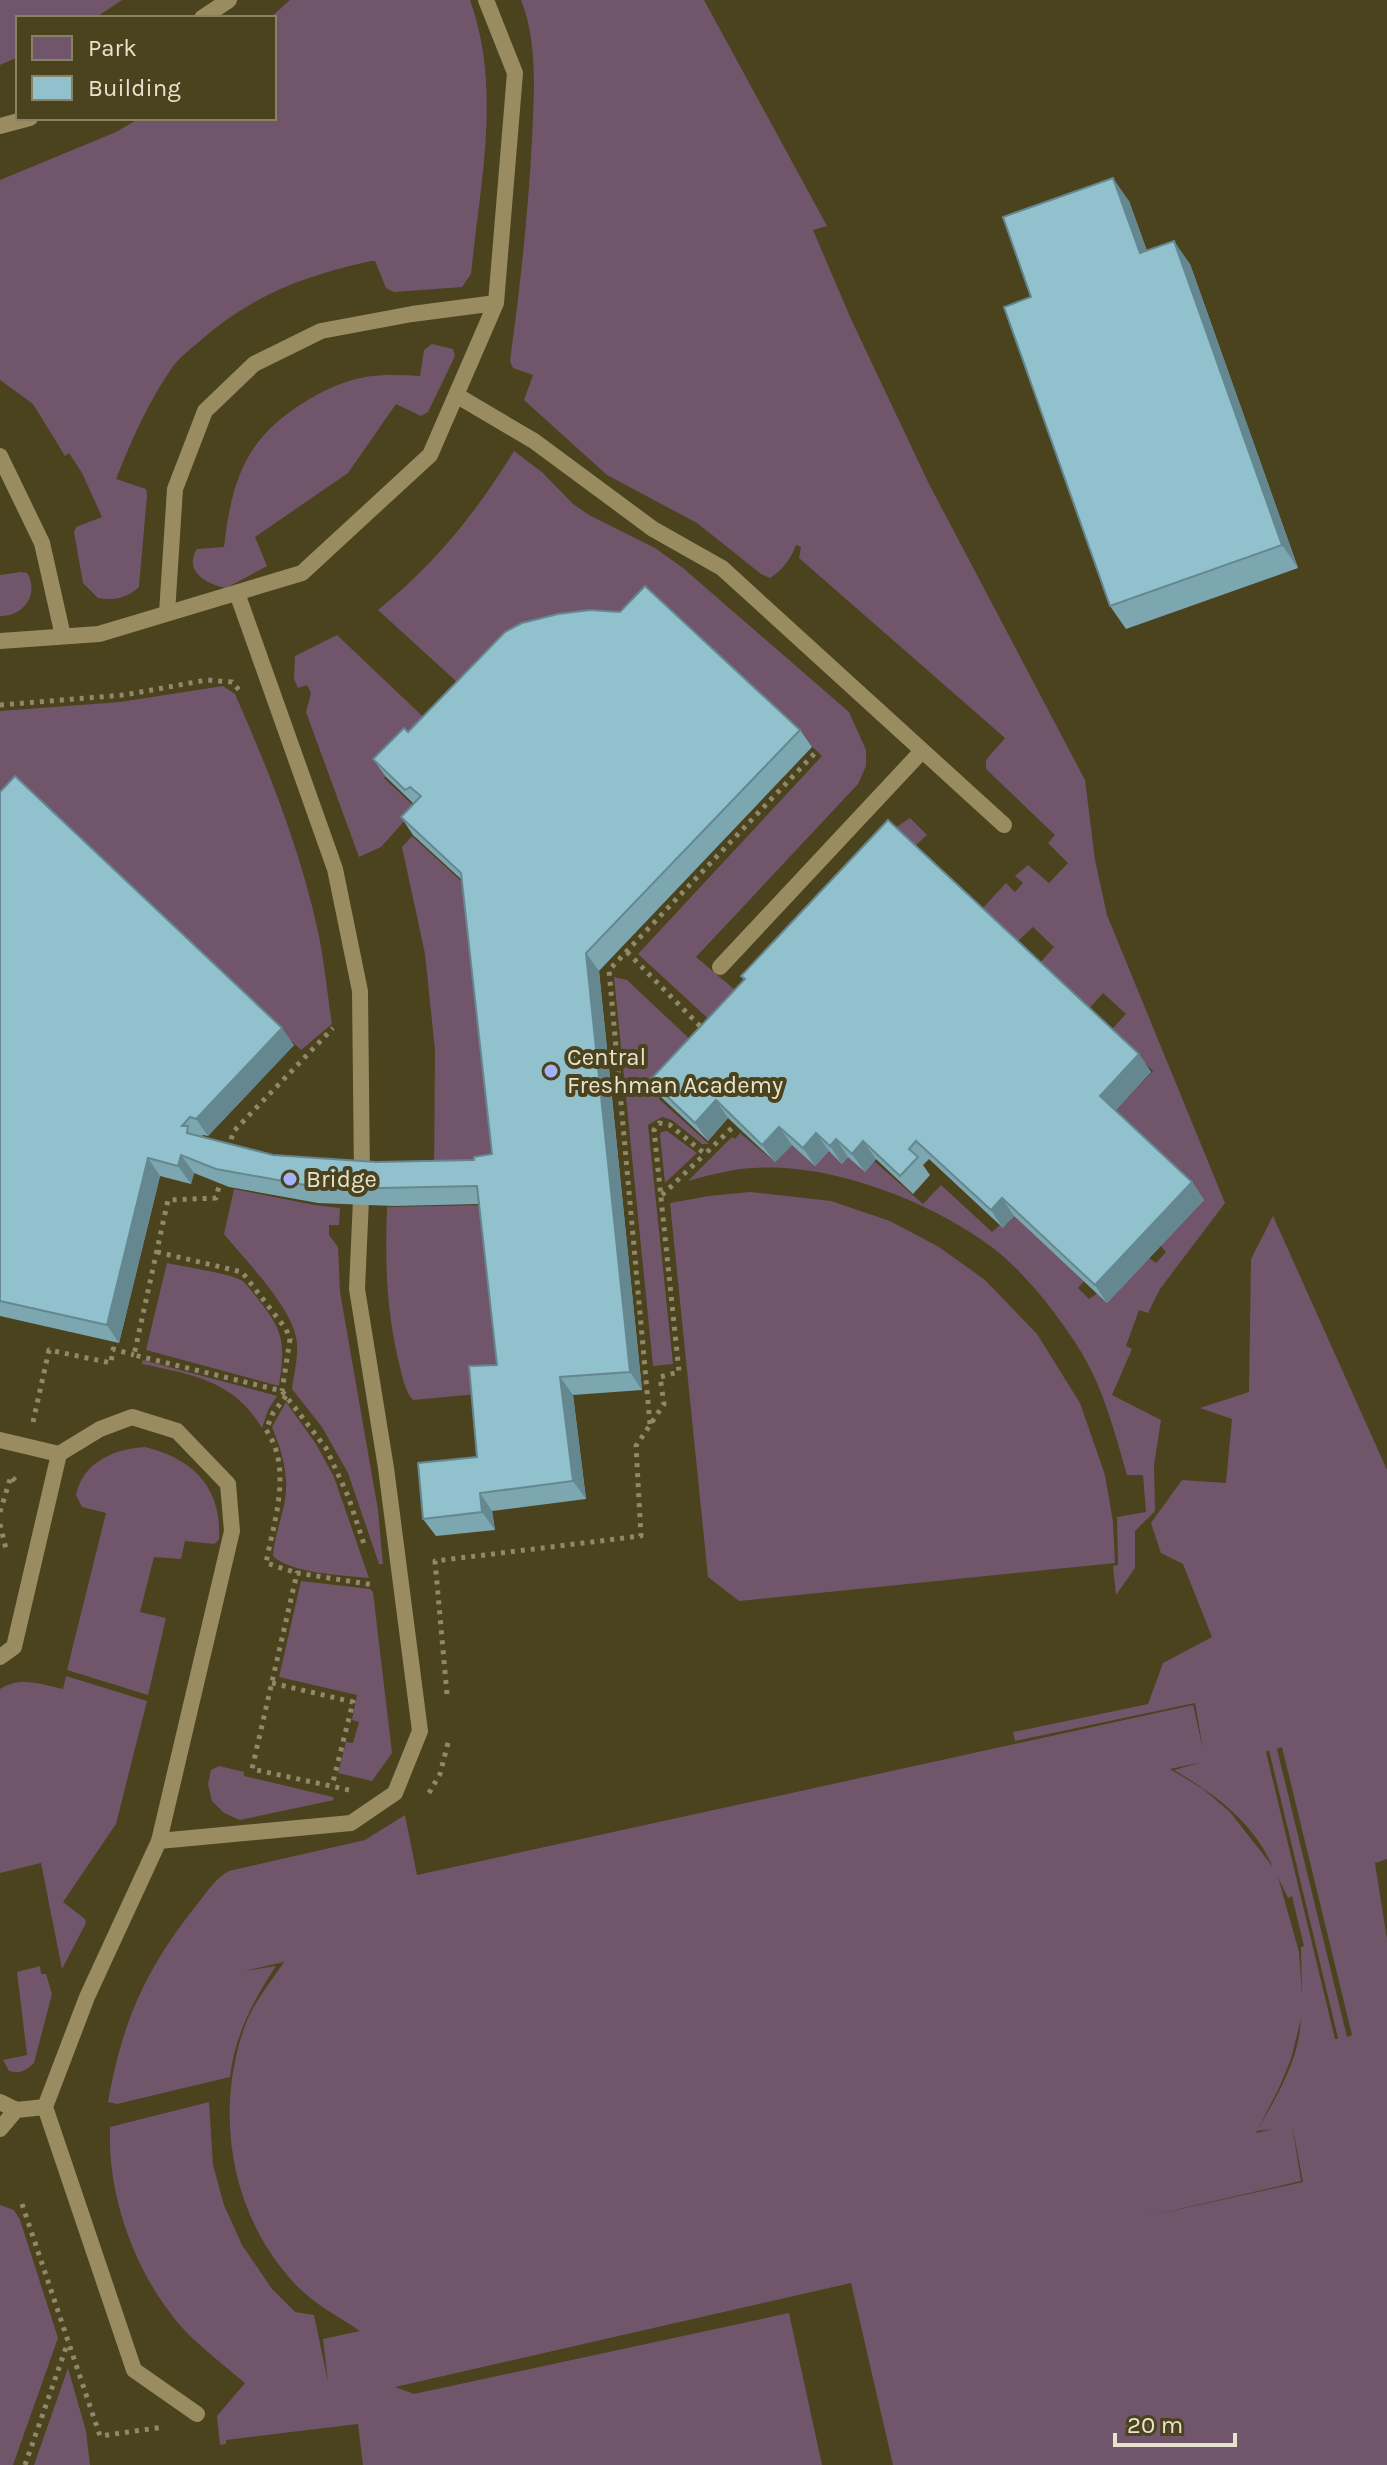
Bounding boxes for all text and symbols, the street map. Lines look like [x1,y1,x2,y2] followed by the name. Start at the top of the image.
[16,16,276,120] legend
[88,34,137,62] text: Park
[88,74,181,102] text: Building
[567,1043,783,1099] place label: Central Freshman Academy
[542,1062,560,1080] marker: Central Freshman Academy
[306,1165,377,1193] place label: Bridge
[281,1170,299,1188] marker: Bridge
[1115,2397,1235,2447] scale bar
[1127,2411,1183,2439] text: 20 m

